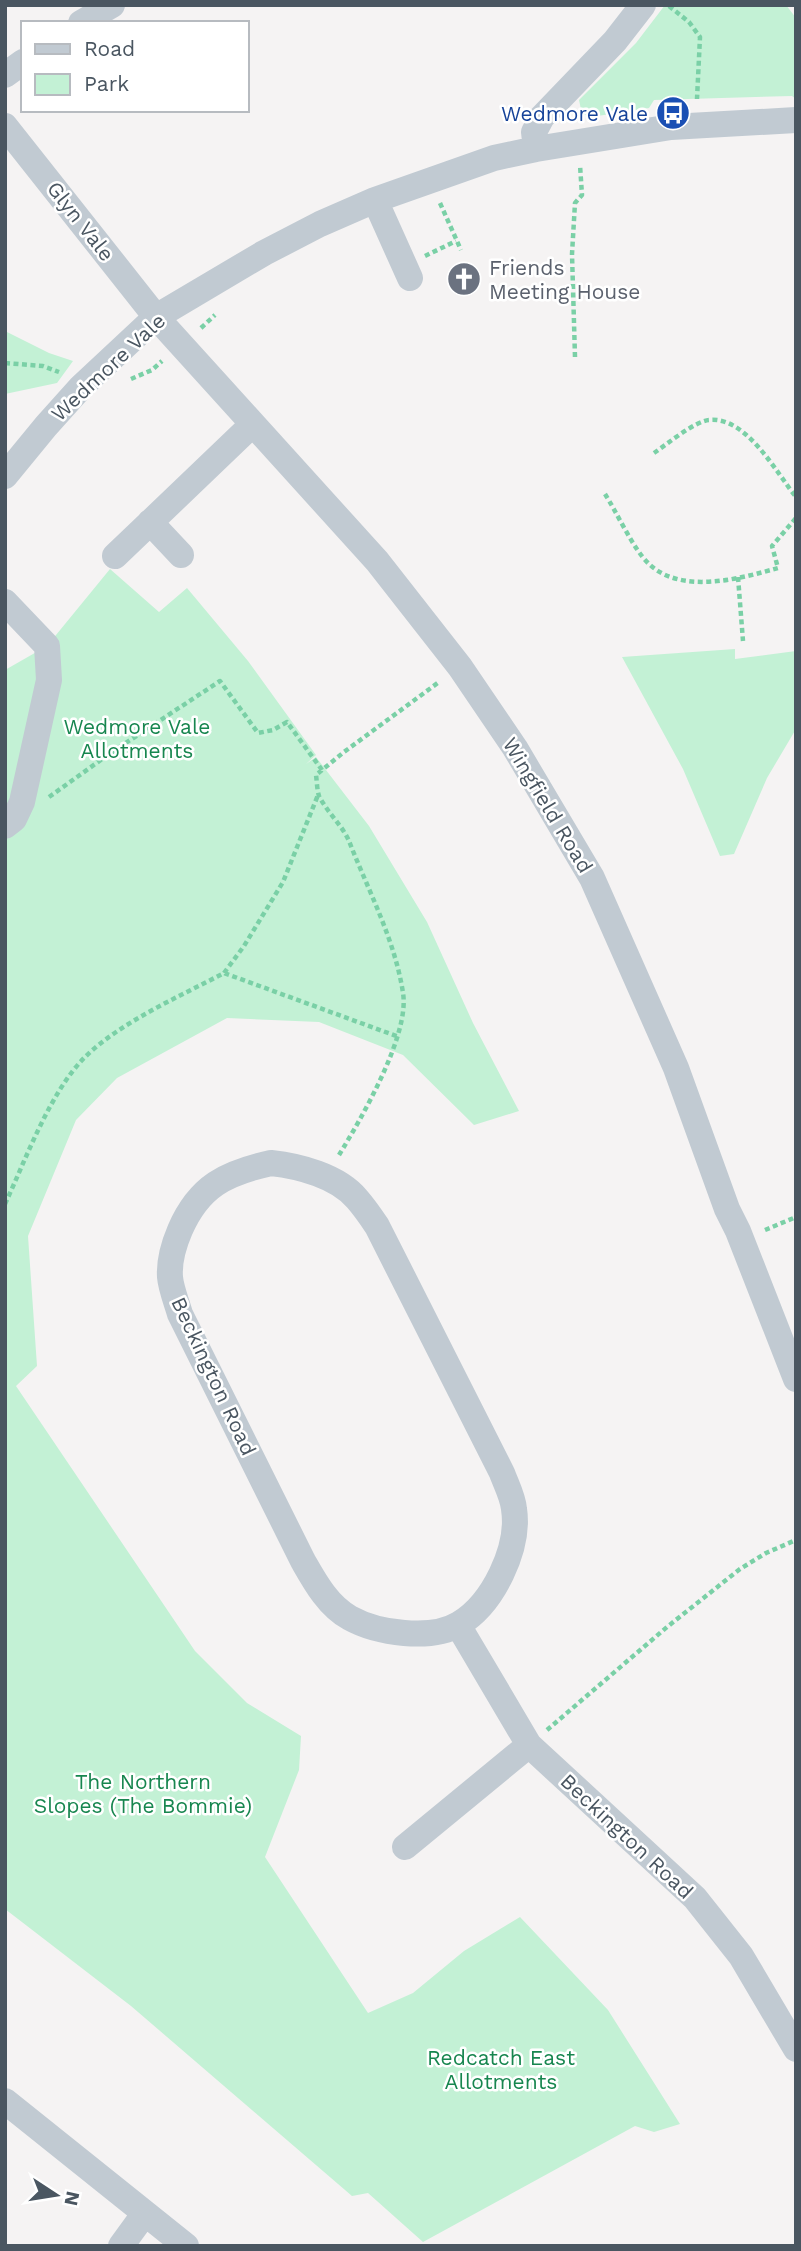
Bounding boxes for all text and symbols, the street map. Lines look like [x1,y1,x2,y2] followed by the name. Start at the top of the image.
[21,21,248,112] legend
[84,36,135,61] text: Road
[84,71,129,96] text: Park
[654,94,692,132] bus stop icon: Wedmore Vale
[501,101,648,126] place label: Wedmore Vale
[42,176,120,266] street label: Glyn Vale
[489,255,640,304] place label: Friends Meeting House
[445,260,483,298] church icon: Friends Meeting House
[46,308,170,426] street label: Wedmore Vale
[64,714,210,763] park label: Wedmore Vale Allotments
[498,733,598,877] street label: Wingfield Road
[166,1293,262,1459] street label: Beckington Road
[556,1768,698,1904] street label: Beckington Road
[34,1769,252,1818] park label: The Northern Slopes (The Bommie)
[427,2045,575,2094] park label: Redcatch East Allotments
[21,2160,91,2230] north arrow
[59,2189,85,2208] text: N

